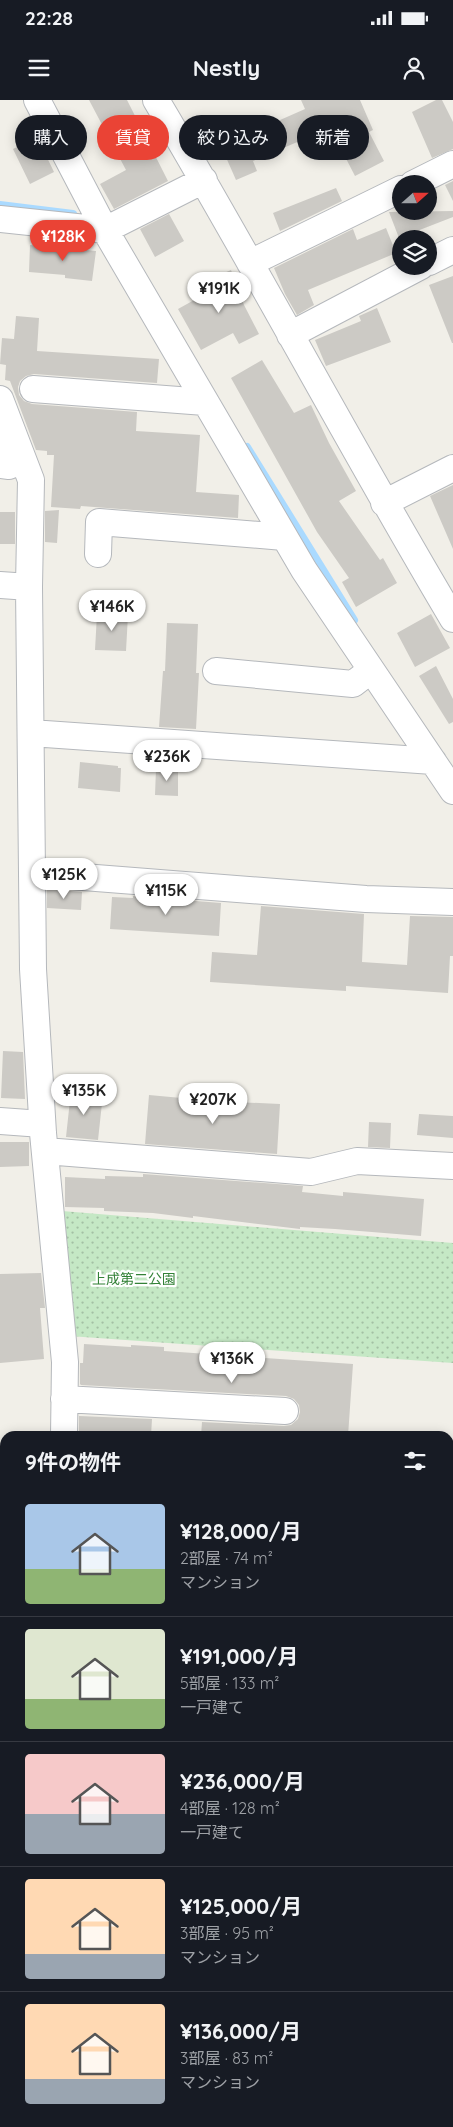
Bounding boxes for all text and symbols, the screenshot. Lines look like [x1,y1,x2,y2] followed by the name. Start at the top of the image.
[25,6,73,30] text: 22:28
[25,54,53,82] icon: menu
[193,54,260,82] text: Nestly
[400,54,428,82] icon: person
[15,115,87,160] chip: 購入
[97,115,169,160] chip: 賃貸
[179,115,287,160] chip: 絞り込み
[297,115,369,160] chip: 新着
[392,175,438,220] north arrow
[392,175,437,275] map controls
[28,220,98,262] pin: ¥128K
[41,226,85,246] text: ¥128K
[392,230,437,275] button: layers
[184,272,254,314] pin: ¥191K
[198,278,240,298] text: ¥191K
[77,590,147,632] pin: ¥146K
[90,596,134,616] text: ¥146K
[132,740,202,782] pin: ¥236K
[144,746,190,766] text: ¥236K
[29,858,99,900] pin: ¥125K
[42,864,86,884] text: ¥125K
[131,874,201,916] pin: ¥115K
[145,880,187,900] text: ¥115K
[49,1074,119,1116] pin: ¥135K
[62,1080,106,1100] text: ¥135K
[178,1082,248,1125] pin: ¥207K
[189,1089,237,1109] text: ¥207K
[92,1270,176,1288] park label: 上成第二公園
[197,1342,267,1384] pin: ¥136K
[210,1348,254,1368] text: ¥136K
[401,1447,429,1475] icon: filters
[25,1449,121,1475] text: 9件の物件
[180,1518,302,1544] text: ¥128,000/月
[65,1524,125,1584] icon: home
[180,1548,273,1568] text: 2部屋 · 74 m²
[180,1572,260,1592] text: マンション
[180,1643,298,1669] text: ¥191,000/月
[65,1649,125,1709] icon: home
[180,1673,279,1693] text: 5部屋 · 133 m²
[180,1697,244,1717] text: 一戸建て
[180,1768,305,1794] text: ¥236,000/月
[65,1774,125,1834] icon: home
[180,1798,280,1818] text: 4部屋 · 128 m²
[180,1822,244,1842] text: 一戸建て
[180,1893,302,1919] text: ¥125,000/月
[65,1899,125,1959] icon: home
[180,1923,274,1943] text: 3部屋 · 95 m²
[180,1947,260,1967] text: マンション
[180,2018,301,2044] text: ¥136,000/月
[65,2024,125,2084] icon: home
[180,2048,273,2068] text: 3部屋 · 83 m²
[180,2072,260,2092] text: マンション

